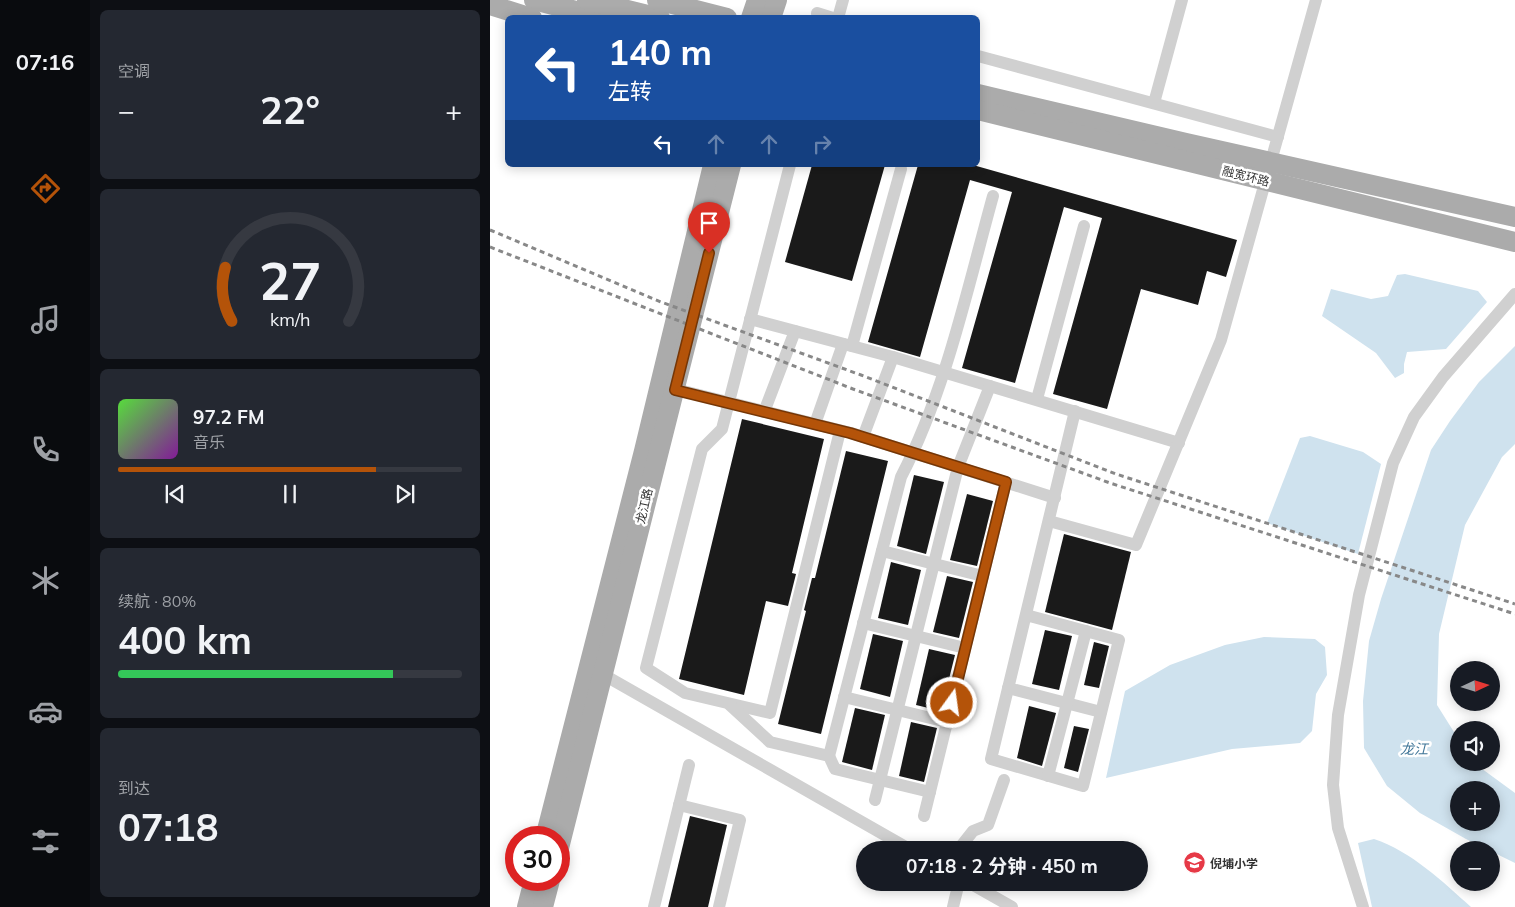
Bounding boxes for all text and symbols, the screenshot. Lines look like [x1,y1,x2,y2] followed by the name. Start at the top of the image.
[608,30,712,74] text: 140 m
[525,35,590,100] icon: left
[16,48,74,76] text: 07:16
[118,61,150,81] text: 空调
[608,77,652,105] text: 左转
[260,86,320,134] text: 22°
[118,93,135,128] text: −
[445,93,462,128] text: +
[649,130,677,158] icon: left
[702,130,730,158] icon: ahead
[755,130,783,158] icon: ahead
[808,130,836,158] icon: right
[1221,163,1271,189] street label: 融宽环路
[28,171,63,206] icon: directions
[688,202,730,253] pin
[695,209,723,237] icon: arrive
[259,248,321,313] text: 27
[28,302,63,337] icon: music
[270,308,310,330] text: km/h
[193,405,265,429] text: 97.2 FM
[28,432,63,467] icon: phone
[193,432,225,452] text: 音乐
[161,480,189,508] icon: previous
[276,480,304,508] icon: pause
[391,480,419,508] icon: next
[633,487,655,525] street label: 龙江路
[28,563,63,598] icon: climate
[118,591,196,611] text: 续航 · 80%
[118,616,252,664] text: 400 km
[1450,661,1500,711] north arrow
[1450,661,1500,891] map controls
[925,676,977,728] position arrow
[28,694,63,729] icon: car
[1450,721,1500,771] button: sound
[1400,740,1430,758] water label: 龙江
[118,778,150,798] text: 到达
[1450,781,1500,831] button: +
[118,803,219,851] text: 07:18
[28,824,63,859] icon: filters
[505,826,570,891] speed limit sign: 30
[1450,841,1500,891] button: −
[1182,851,1206,875] school or university icon: 倪埔小学
[906,854,1098,878] text: 07:18 · 2 分钟 · 450 m
[1210,856,1258,871] place label: 倪埔小学

